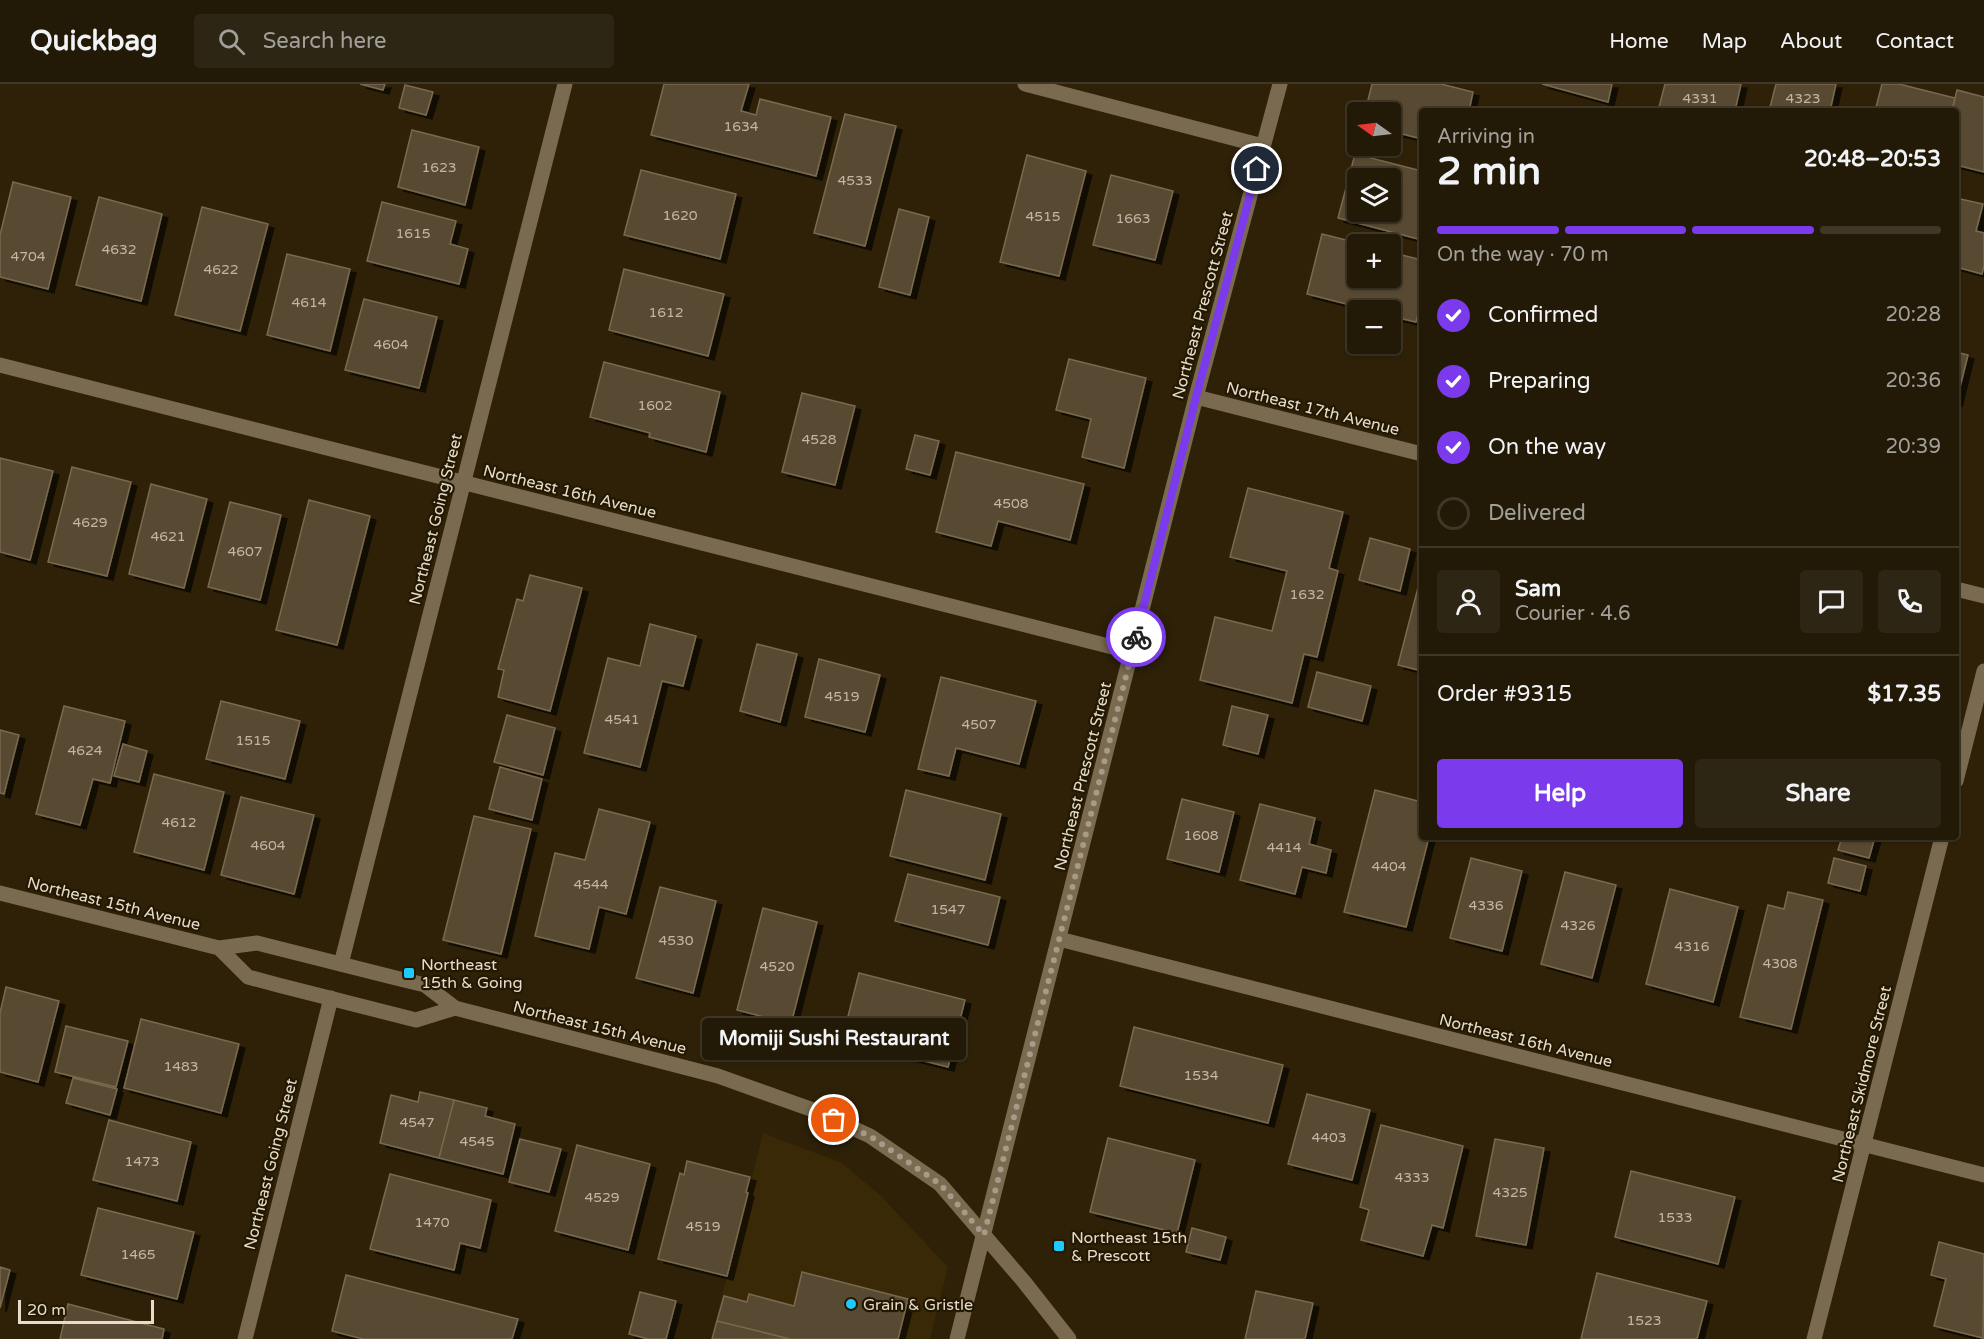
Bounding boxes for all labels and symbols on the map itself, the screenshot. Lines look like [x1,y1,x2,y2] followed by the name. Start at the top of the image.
[1682,90,1718,107] house number: 4331
[1785,90,1821,107] house number: 4323
[1347,102,1401,156] north arrow
[723,118,759,135] house number: 1634
[1231,143,1282,194] pin
[421,159,457,176] house number: 1623
[837,172,873,189] house number: 4533
[662,207,698,224] house number: 1620
[1025,208,1061,225] house number: 4515
[1168,209,1238,401] street label: Northeast Prescott Street
[1115,210,1151,227] house number: 1663
[395,225,431,242] house number: 1615
[101,241,137,258] house number: 4632
[10,248,46,265] house number: 4704
[203,261,239,278] house number: 4622
[291,294,327,311] house number: 4614
[648,304,684,321] house number: 1612
[373,336,409,353] house number: 4604
[1224,378,1401,440] street label: Northeast 17th Avenue
[637,397,673,414] house number: 1602
[801,431,837,448] house number: 4528
[405,432,467,607] street label: Northeast Going Street
[481,461,658,523] street label: Northeast 16th Avenue
[993,495,1029,512] house number: 4508
[72,514,108,531] house number: 4629
[150,528,186,545] house number: 4621
[227,543,263,560] house number: 4607
[1289,586,1325,603] house number: 1632
[1106,607,1166,667] courier
[1050,680,1116,873] street label: Northeast Prescott Street
[824,688,860,705] house number: 4519
[604,711,640,728] house number: 4541
[961,716,997,733] house number: 4507
[235,732,271,749] house number: 1515
[67,742,103,759] house number: 4624
[161,814,197,831] house number: 4612
[1183,827,1219,844] house number: 1608
[250,837,286,854] house number: 4604
[1266,839,1302,856] house number: 4414
[1371,858,1407,875] house number: 4404
[25,873,202,935] street label: Northeast 15th Avenue
[573,876,609,893] house number: 4544
[1468,897,1504,914] house number: 4336
[930,901,966,918] house number: 1547
[1560,917,1596,934] house number: 4326
[658,932,694,949] house number: 4530
[1674,938,1710,955] house number: 4316
[421,955,523,993] place label: Northeast 15th & Going
[1762,955,1798,972] house number: 4308
[759,958,795,975] house number: 4520
[402,966,416,980] marker: Northeast 15th & Going
[1828,984,1896,1185] street label: Northeast Skidmore Street
[511,997,688,1059] street label: Northeast 15th Avenue
[1437,1010,1614,1072] street label: Northeast 16th Avenue
[702,1018,966,1060] callout: Momiji Sushi Restaurant
[163,1058,199,1075] house number: 1483
[1183,1067,1219,1084] house number: 1534
[240,1077,302,1252] street label: Northeast Going Street
[808,1094,859,1145] pin
[399,1114,435,1131] house number: 4547
[1311,1129,1347,1146] house number: 4403
[459,1133,495,1150] house number: 4545
[124,1153,160,1170] house number: 1473
[1394,1169,1430,1186] house number: 4333
[1492,1184,1528,1201] house number: 4325
[584,1189,620,1206] house number: 4529
[1657,1209,1693,1226] house number: 1533
[414,1214,450,1231] house number: 1470
[685,1218,721,1235] house number: 4519
[1071,1228,1187,1266] place label: Northeast 15th & Prescott
[1052,1239,1066,1253] marker: Northeast 15th & Prescott
[120,1246,156,1263] house number: 1465
[863,1295,973,1315] place label: Grain & Gristle
[18,1297,154,1324] scale bar
[844,1297,858,1311] marker: Grain & Gristle
[1626,1312,1662,1329] house number: 1523

